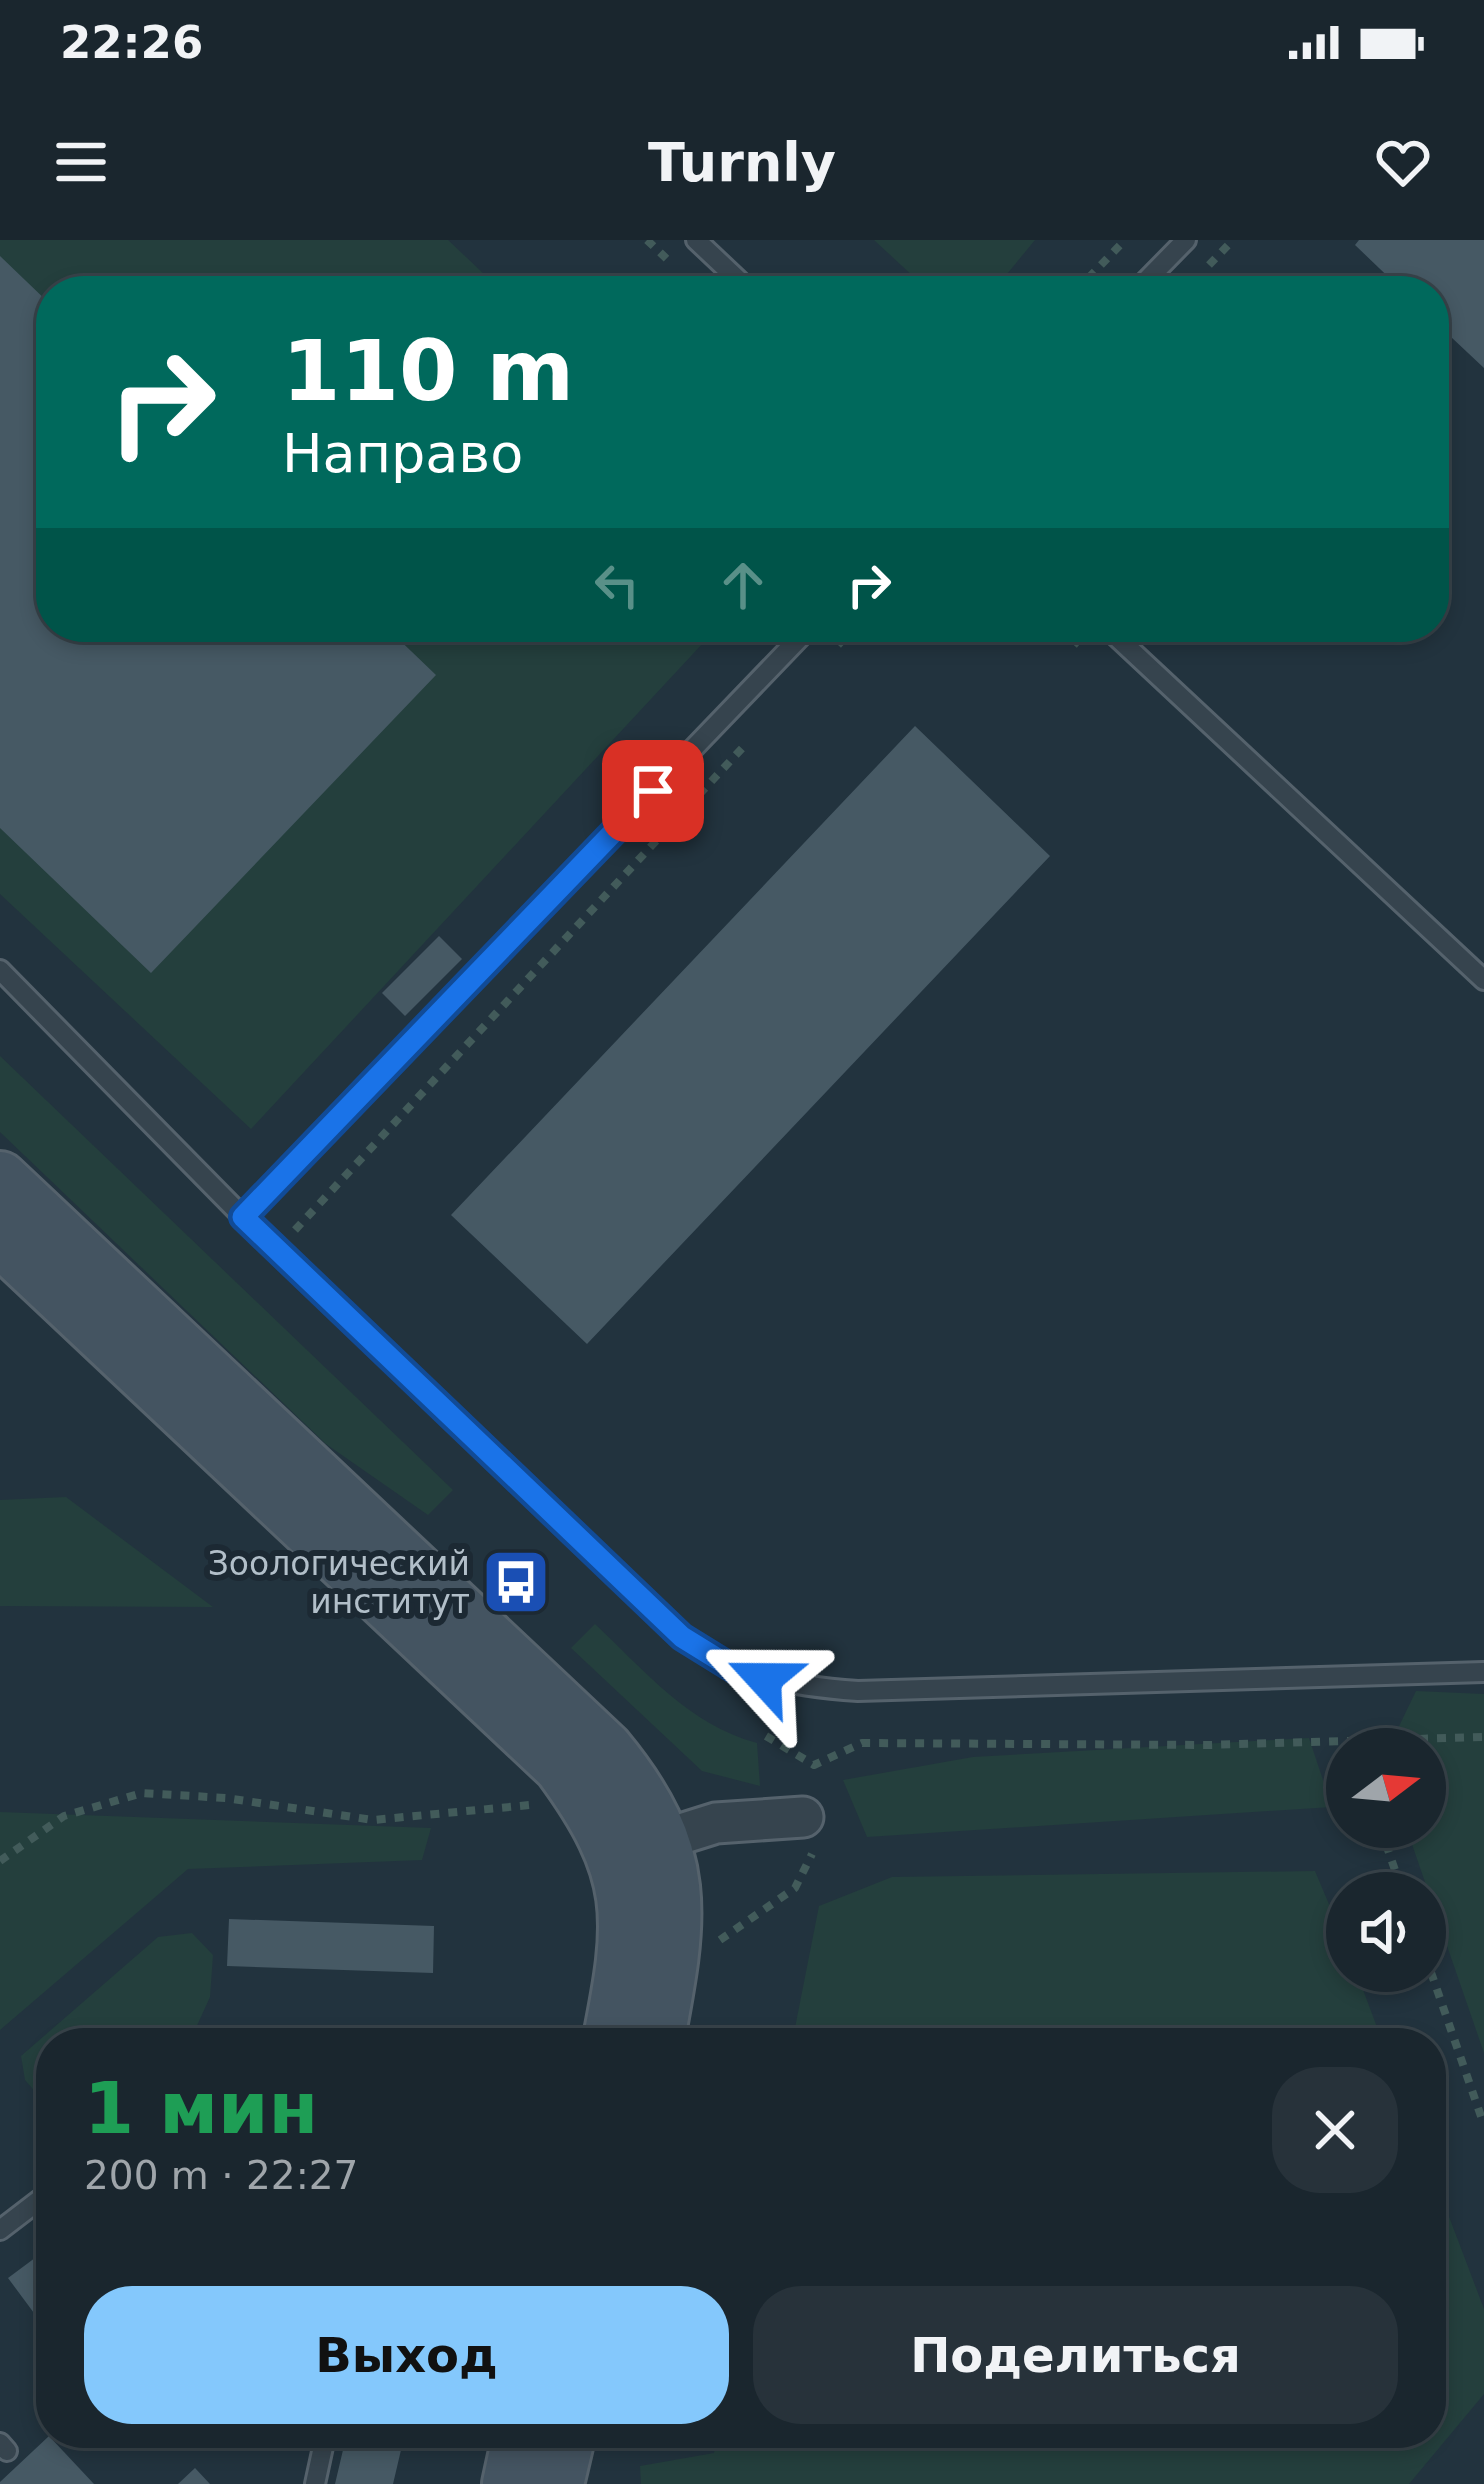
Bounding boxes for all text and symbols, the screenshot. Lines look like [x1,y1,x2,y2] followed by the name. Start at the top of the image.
[60,16,203,69] text: 22:26
[48,129,114,195] icon: menu
[1370,129,1436,195] icon: heart
[648,131,836,194] text: Turnly
[282,322,574,420] text: 110 m
[84,324,240,480] icon: right
[282,422,523,485] text: Направо
[584,552,650,618] icon: left
[710,552,776,618] icon: ahead
[836,552,902,618] icon: right
[602,740,704,842] pin
[620,758,686,824] icon: arrive
[208,1544,470,1621] place label: Зоологический институт
[481,1547,551,1617] bus stop icon: Зоологический институт
[701,1616,827,1742] position arrow
[1326,1728,1446,1848] north arrow
[1326,1728,1446,1992] map controls
[1326,1872,1446,1992] button: sound
[84,2066,318,2150] text: 1 мин
[1272,2067,1398,2193] button: close
[84,2153,358,2198] text: 200 m · 22:27
[84,2286,729,2424] button: Выход
[753,2286,1398,2424] button: Поделиться

